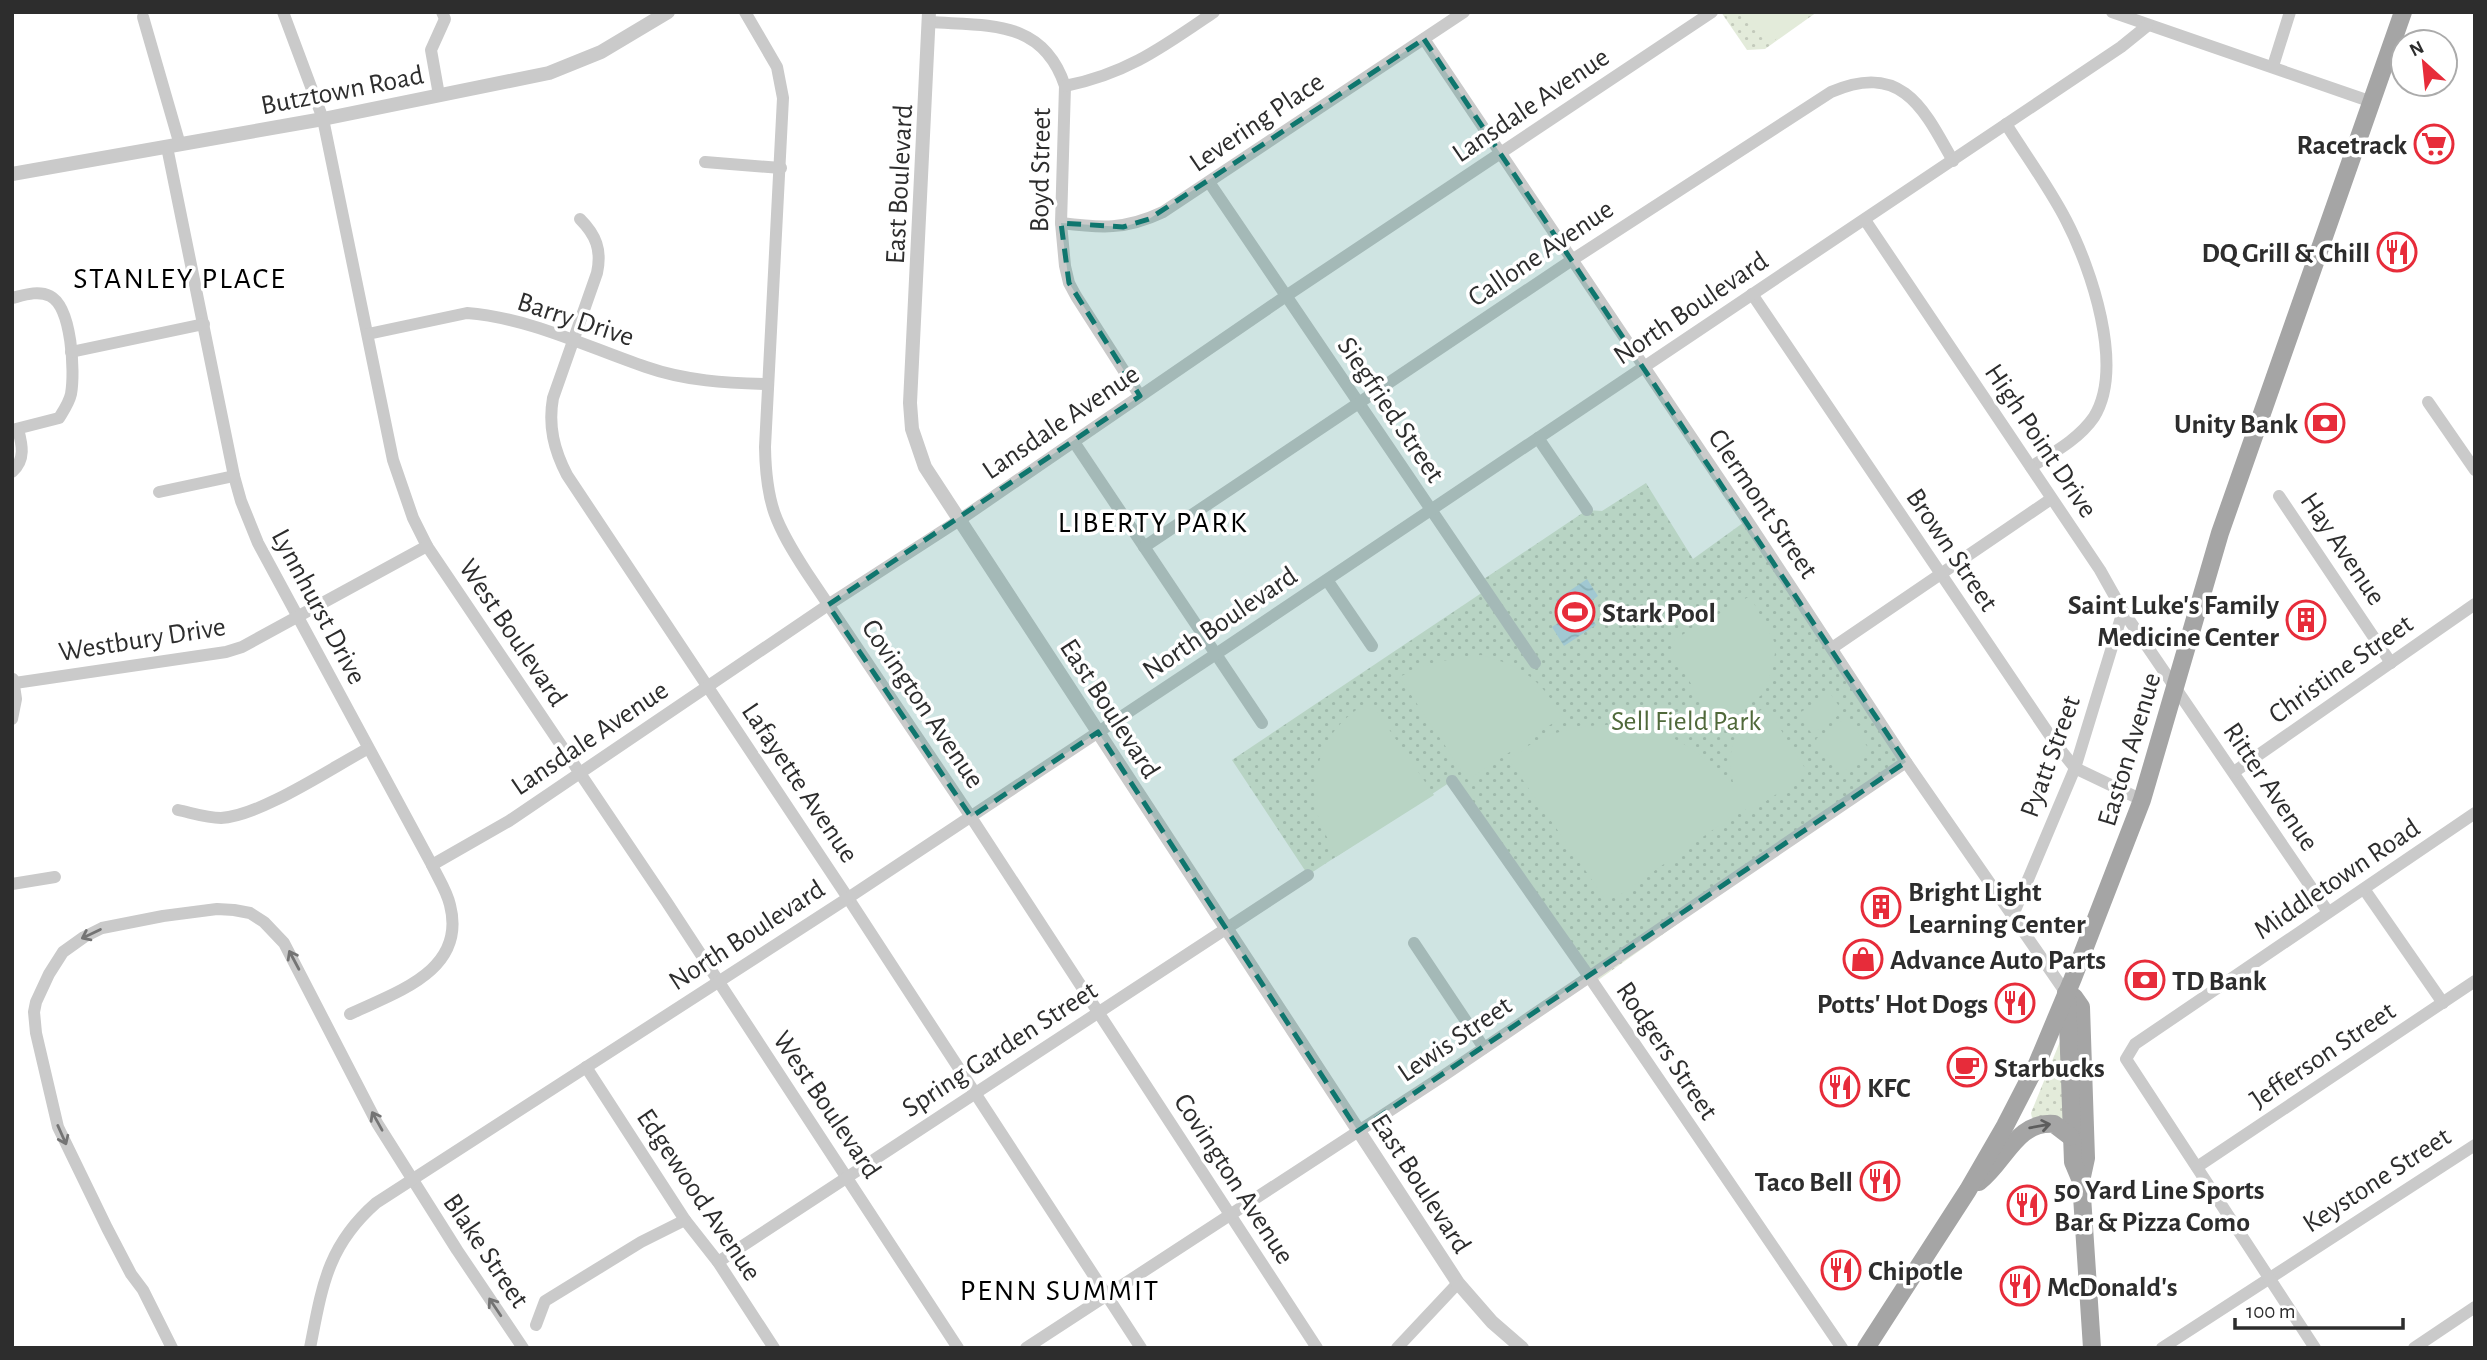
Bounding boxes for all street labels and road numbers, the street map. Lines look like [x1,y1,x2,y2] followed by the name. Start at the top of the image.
[1448,43,1615,168] street label: Lansdale Avenue
[259,61,426,120] street label: Butztown Road
[1185,68,1329,178] street label: Levering Place
[882,103,918,265] street label: East Boulevard
[1026,107,1056,233] street label: Boyd Street
[1463,195,1619,312] street label: Callone Avenue
[1609,247,1773,370] street label: North Boulevard
[514,288,637,352] street label: Barry Drive
[1332,332,1449,488] street label: Siegfried Street
[1979,359,2102,523] street label: High Point Drive
[978,360,1145,485] street label: Lansdale Avenue
[1702,424,1822,584] street label: Clermont Street
[1900,484,2002,616] street label: Brown Street
[2295,488,2390,611] street label: Hay Avenue
[266,525,371,689] street label: Lynnhurst Drive
[453,554,572,712] street label: West Boulevard
[1138,562,1302,685] street label: North Boulevard
[2264,610,2418,729] street label: Christine Street
[57,613,228,667] street label: Westbury Drive
[856,615,989,794] street label: Covington Avenue
[1054,634,1165,784] street label: East Boulevard
[2093,669,2167,830] street label: Easton Avenue
[507,676,674,801] street label: Lansdale Avenue
[2016,692,2086,821] street label: Pyatt Street
[736,698,863,868] street label: Lafayette Avenue
[2217,718,2323,856] street label: Ritter Avenue
[2249,814,2425,945] street label: Middletown Road
[664,875,830,996] street label: North Boulevard
[898,976,1103,1123] street label: Spring Garden Street
[1610,977,1723,1125] street label: Rodgers Street
[1393,991,1517,1088] street label: Lewis Street
[2246,997,2401,1114] street label: Jefferson Street
[767,1026,886,1184] street label: West Boulevard
[1168,1089,1299,1269] street label: Covington Avenue
[631,1104,766,1286] street label: Edgewood Avenue
[1365,1109,1476,1259] street label: East Boulevard
[2298,1123,2456,1239] street label: Keystone Street
[437,1189,534,1313] street label: Blake Street

